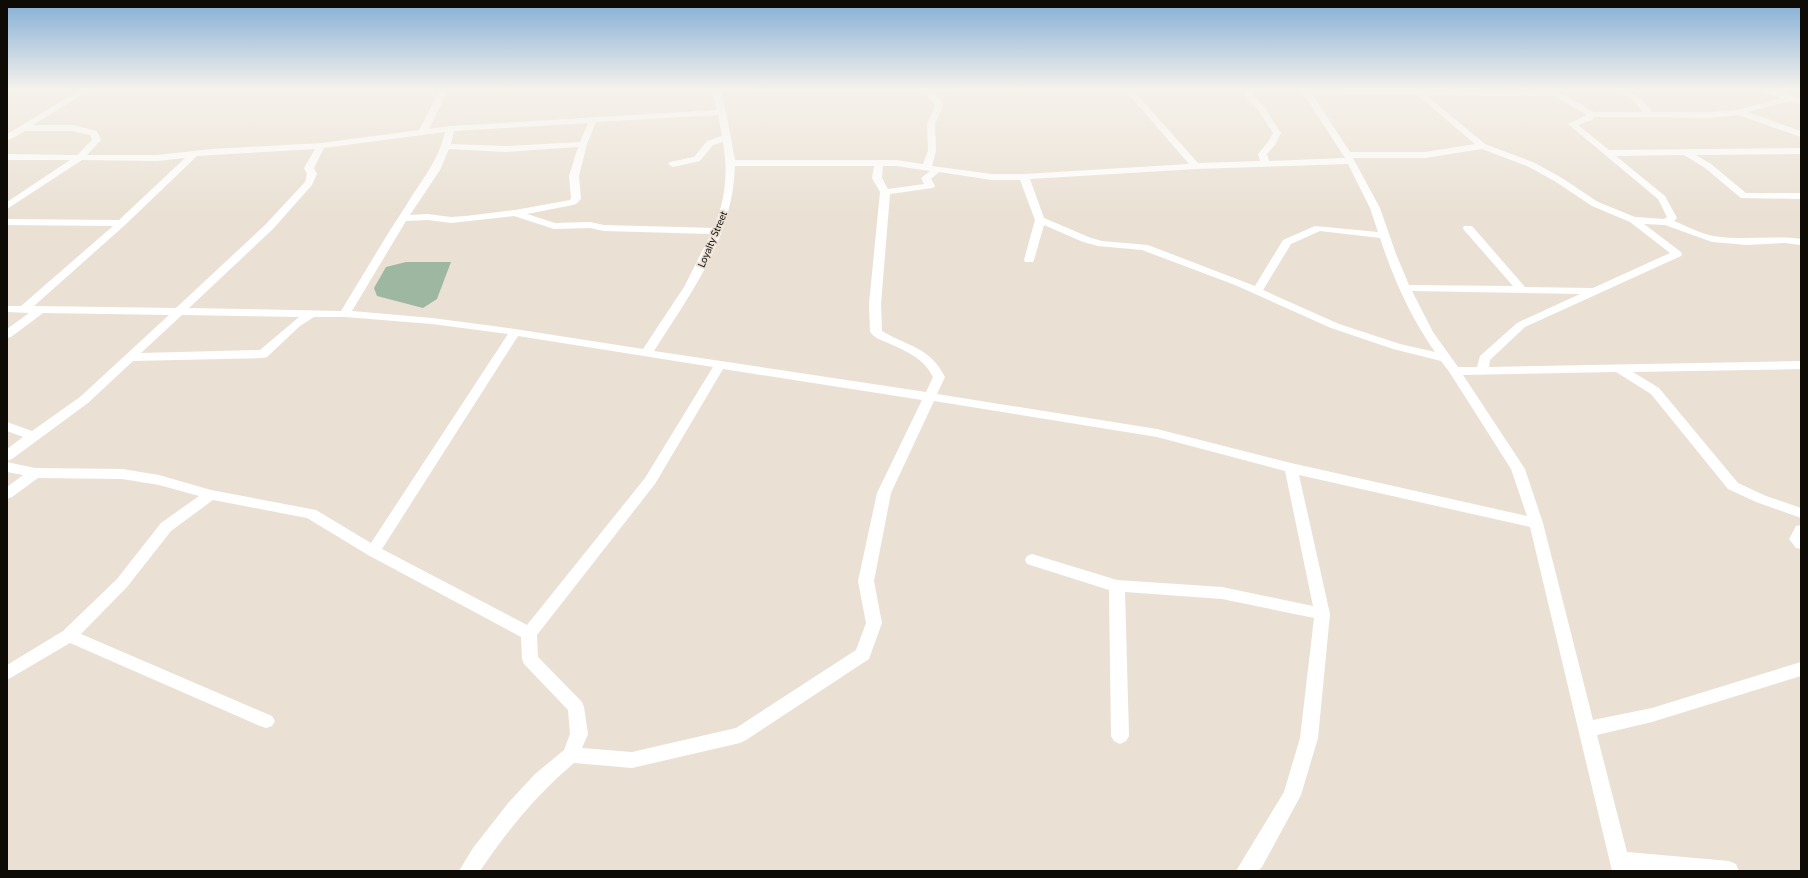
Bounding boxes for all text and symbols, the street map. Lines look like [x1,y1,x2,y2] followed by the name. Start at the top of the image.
[695,209,729,269] street label: Loyalty Street

